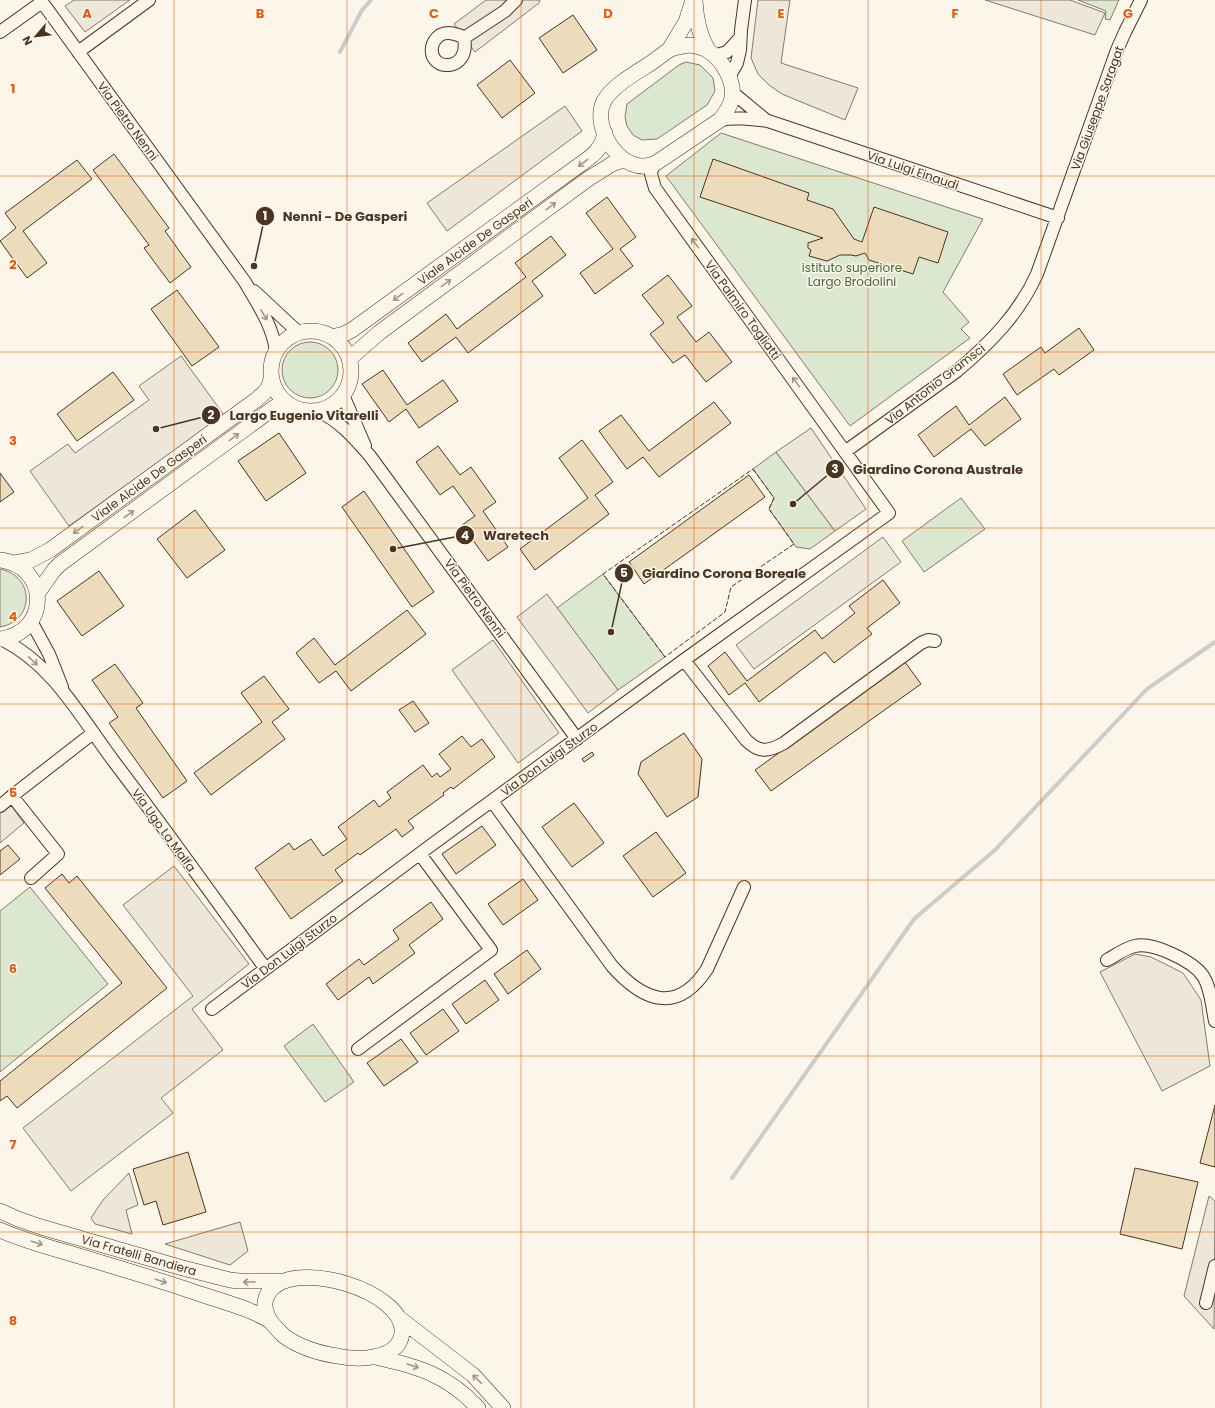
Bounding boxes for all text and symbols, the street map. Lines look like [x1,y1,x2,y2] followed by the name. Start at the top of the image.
[82,4,92,23] text: A
[256,4,265,23] text: B
[429,4,439,23] text: C
[603,4,613,23] text: D
[777,4,785,23] text: E
[951,4,959,23] text: F
[1123,4,1133,23] text: G
[16,16,56,56] north arrow
[18,33,36,48] text: N
[1067,43,1127,173] street label: Via Giuseppe Saragat
[94,78,162,164] street label: Via Pietro Nenni
[11,79,15,98] text: 1
[865,146,961,194] street label: Via Luigi Einaudi
[577,158,588,167] one-way arrow
[414,193,536,289] street label: Viale Alcide De Gasperi
[545,202,556,210] one-way arrow
[255,204,416,229] callout: Nenni - De Gasperi
[263,207,267,224] text: 1
[283,207,407,226] text: Nenni - De Gasperi
[691,238,699,249] one-way arrow
[9,255,17,274] text: 2
[701,257,785,363] street label: Via Palmiro Togliatti
[802,259,902,290] park label: istituto superiore Largo Brodolini
[440,279,451,288] one-way arrow
[393,293,404,301] one-way arrow
[260,309,268,321] one-way arrow
[882,340,989,428] street label: Via Antonio Gramsci
[792,377,800,388] one-way arrow
[201,403,386,428] callout: Largo Eugenio Vitarelli
[208,406,215,423] text: 2
[229,406,379,425] text: Largo Eugenio Vitarelli
[88,430,210,526] street label: Viale Alcide De Gasperi
[9,431,17,450] text: 3
[228,433,239,441] one-way arrow
[825,457,1031,482] callout: Giardino Corona Australe
[831,460,839,477] text: 3
[853,460,1023,479] text: Giardino Corona Australe
[123,510,134,518] one-way arrow
[455,523,557,548] callout: Waretech
[73,526,84,534] one-way arrow
[483,526,549,545] text: Waretech
[461,527,469,544] text: 4
[441,555,509,641] street label: Via Pietro Nenni
[614,561,814,586] callout: Giardino Corona Boreale
[620,564,628,581] text: 5
[642,564,806,583] text: Giardino Corona Boreale
[9,607,18,626] text: 4
[28,656,38,665] one-way arrow
[497,718,601,800] street label: Via Don Luigi Sturzo
[9,783,17,802] text: 5
[128,785,200,875] street label: Via Ugo La Malfa
[237,909,341,993] street label: Via Don Luigi Sturzo
[9,959,17,978] text: 6
[10,1135,17,1154] text: 7
[79,1230,199,1280] street label: Via Fratelli Bandiera
[30,1240,43,1247] one-way arrow
[154,1278,167,1285] one-way arrow
[243,1278,256,1286] one-way arrow
[9,1311,17,1330] text: 8
[406,1363,418,1371] one-way arrow
[472,1374,482,1384] one-way arrow

